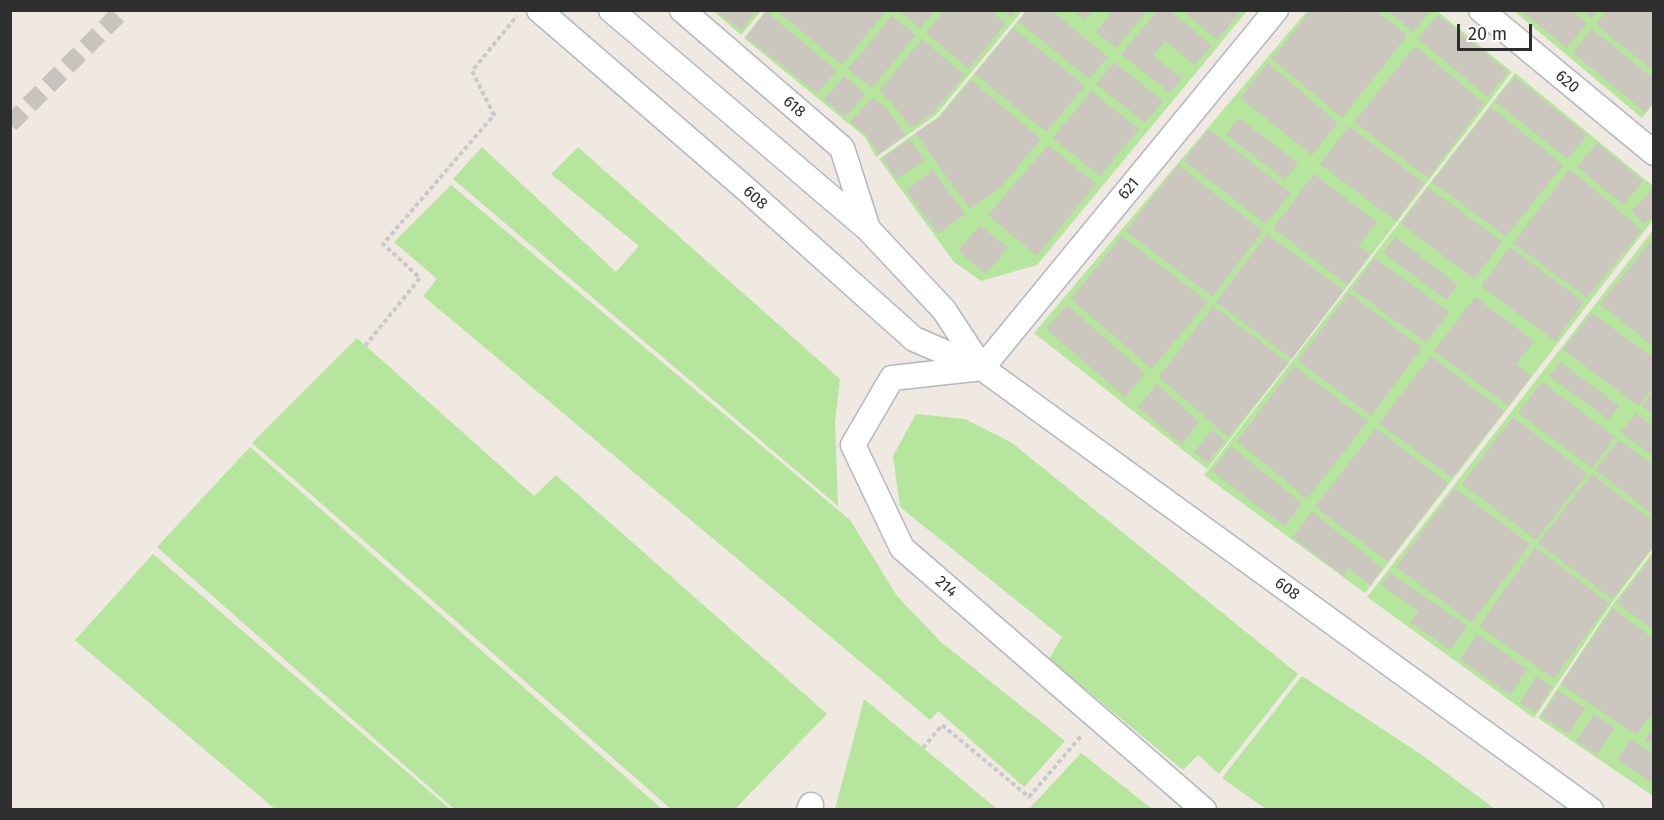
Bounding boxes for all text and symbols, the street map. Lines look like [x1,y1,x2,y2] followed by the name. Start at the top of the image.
[1460,12,1535,50] scale bar
[1468,23,1507,45] text: 20 m
[1551,67,1583,97] street label: 620
[779,92,809,122] street label: 618
[1114,174,1144,204] street label: 621
[739,182,771,214] street label: 608
[931,572,961,602] street label: 214
[1271,574,1303,604] street label: 608

